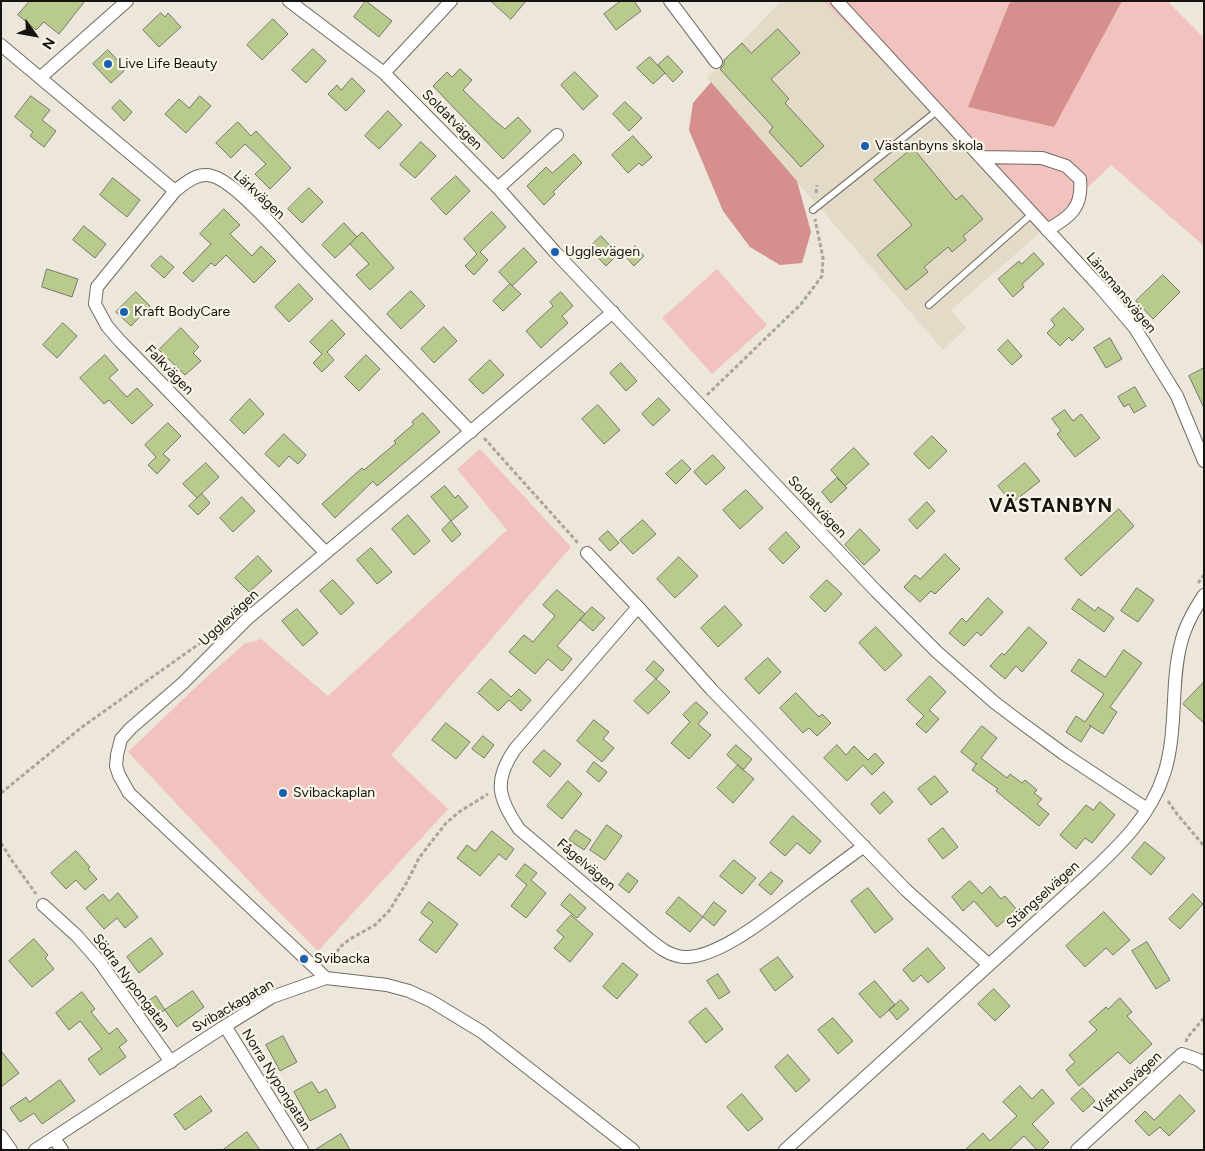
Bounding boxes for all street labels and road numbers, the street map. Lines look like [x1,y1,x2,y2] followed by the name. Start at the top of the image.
[418,86,486,154] street label: Soldatvägen
[230,167,288,223] street label: Lärkvägen
[1082,249,1160,337] street label: Länsmansvägen
[141,342,197,398] street label: Falkvägen
[784,473,850,541] street label: Soldatvägen
[196,586,262,650] street label: Ugglevägen
[553,836,619,894] street label: Fågelvägen
[1003,858,1083,932] street label: Stängselvägen
[89,931,173,1035] street label: Södra Nypongatan
[189,976,277,1036] street label: Svibackagatan
[238,1026,314,1134] street label: Norra Nypongatan
[1091,1048,1165,1118] street label: Visthusvägen

